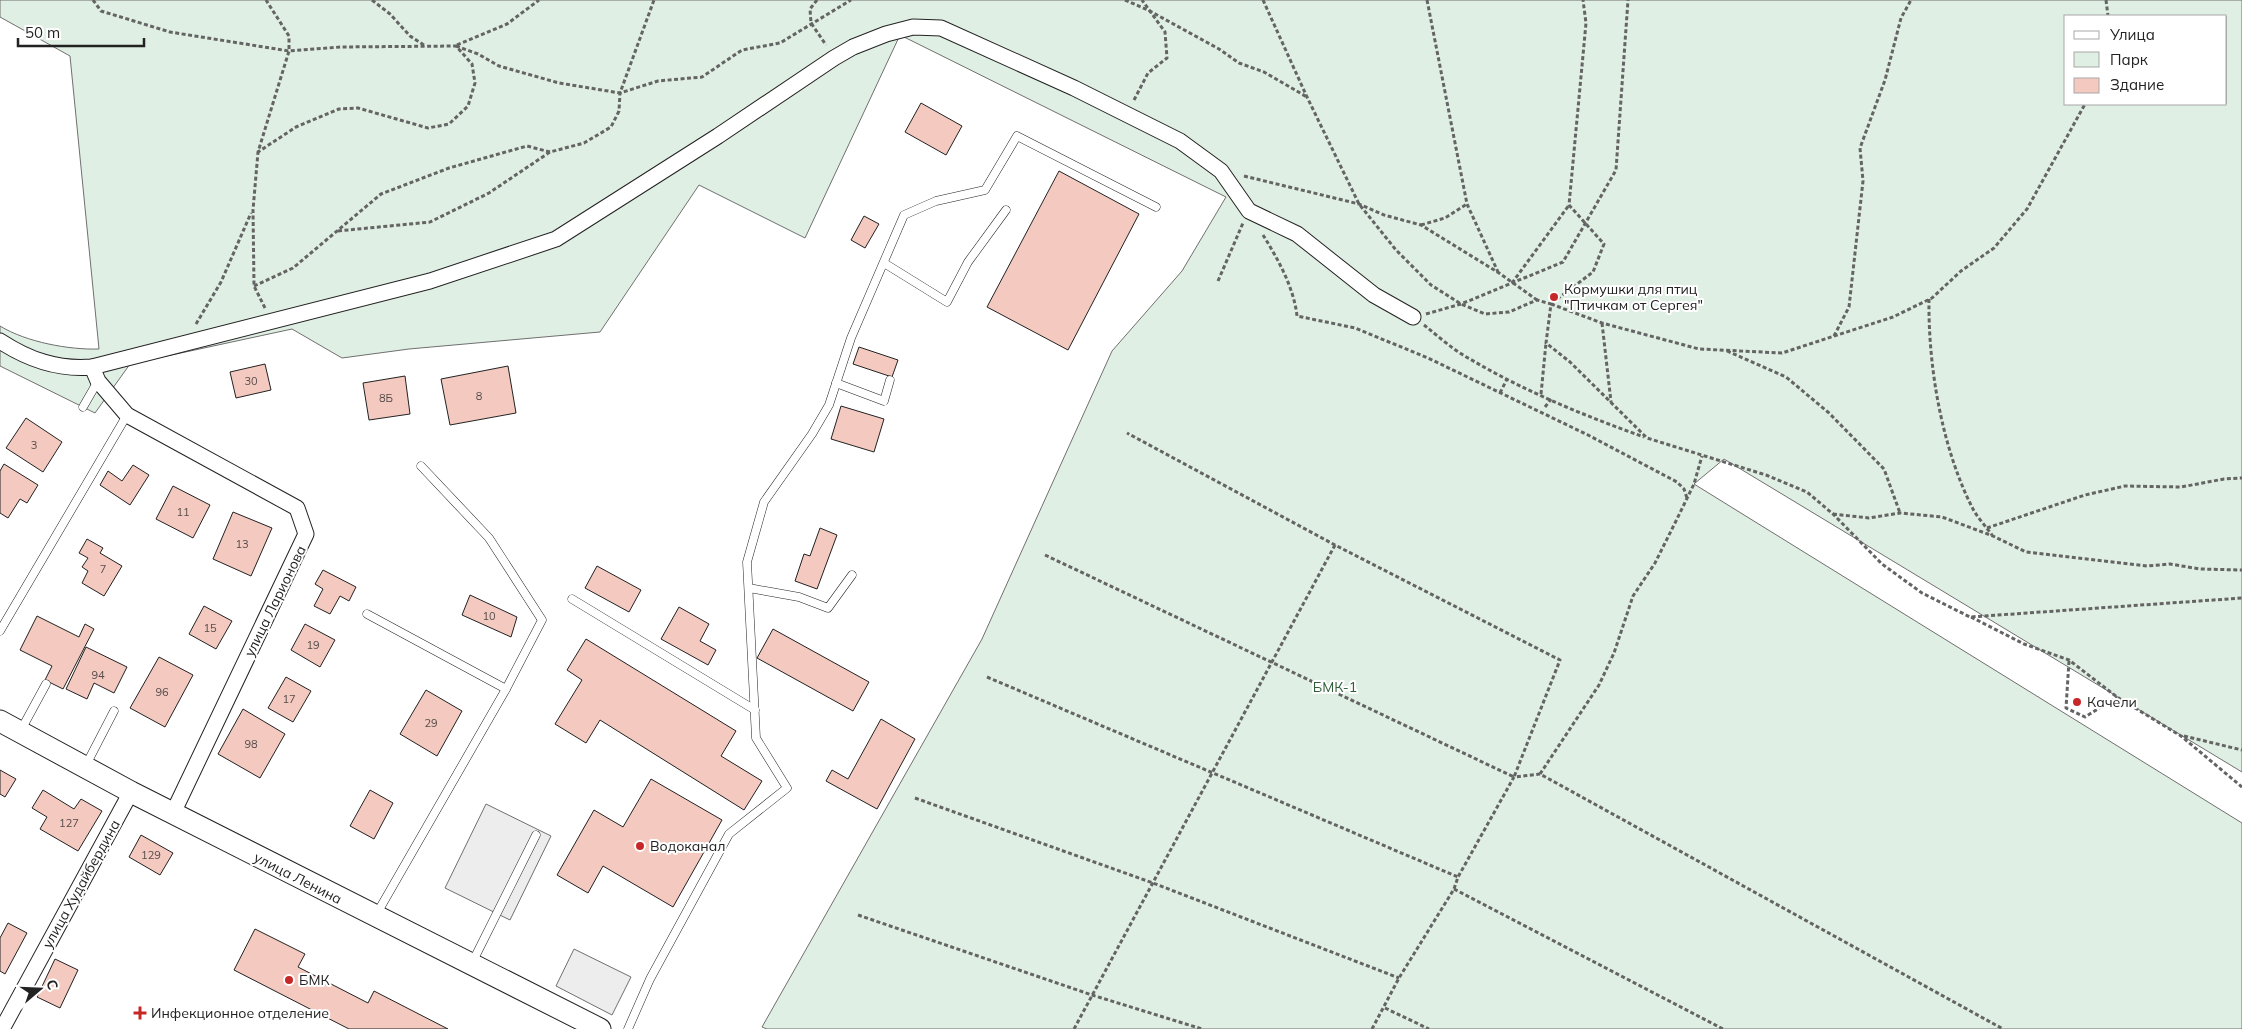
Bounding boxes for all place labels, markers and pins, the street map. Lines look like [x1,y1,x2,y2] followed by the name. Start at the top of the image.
[1564,280,1703,314] place label: Кормушки для птиц "Птичкам от Сергея"
[1548,291,1560,303] marker: Кормушки для птиц "Птичкам от Сергея"
[2087,693,2137,711] place label: Качели
[2071,696,2083,708] marker: Качели
[650,837,726,855] place label: Водоканал
[634,840,646,852] marker: Водоканал
[299,971,330,989] place label: БМК
[283,974,295,986] marker: БМК
[151,1004,329,1022] place label: Инфекционное отделение
[133,1006,147,1020] marker: Инфекционное отделение

